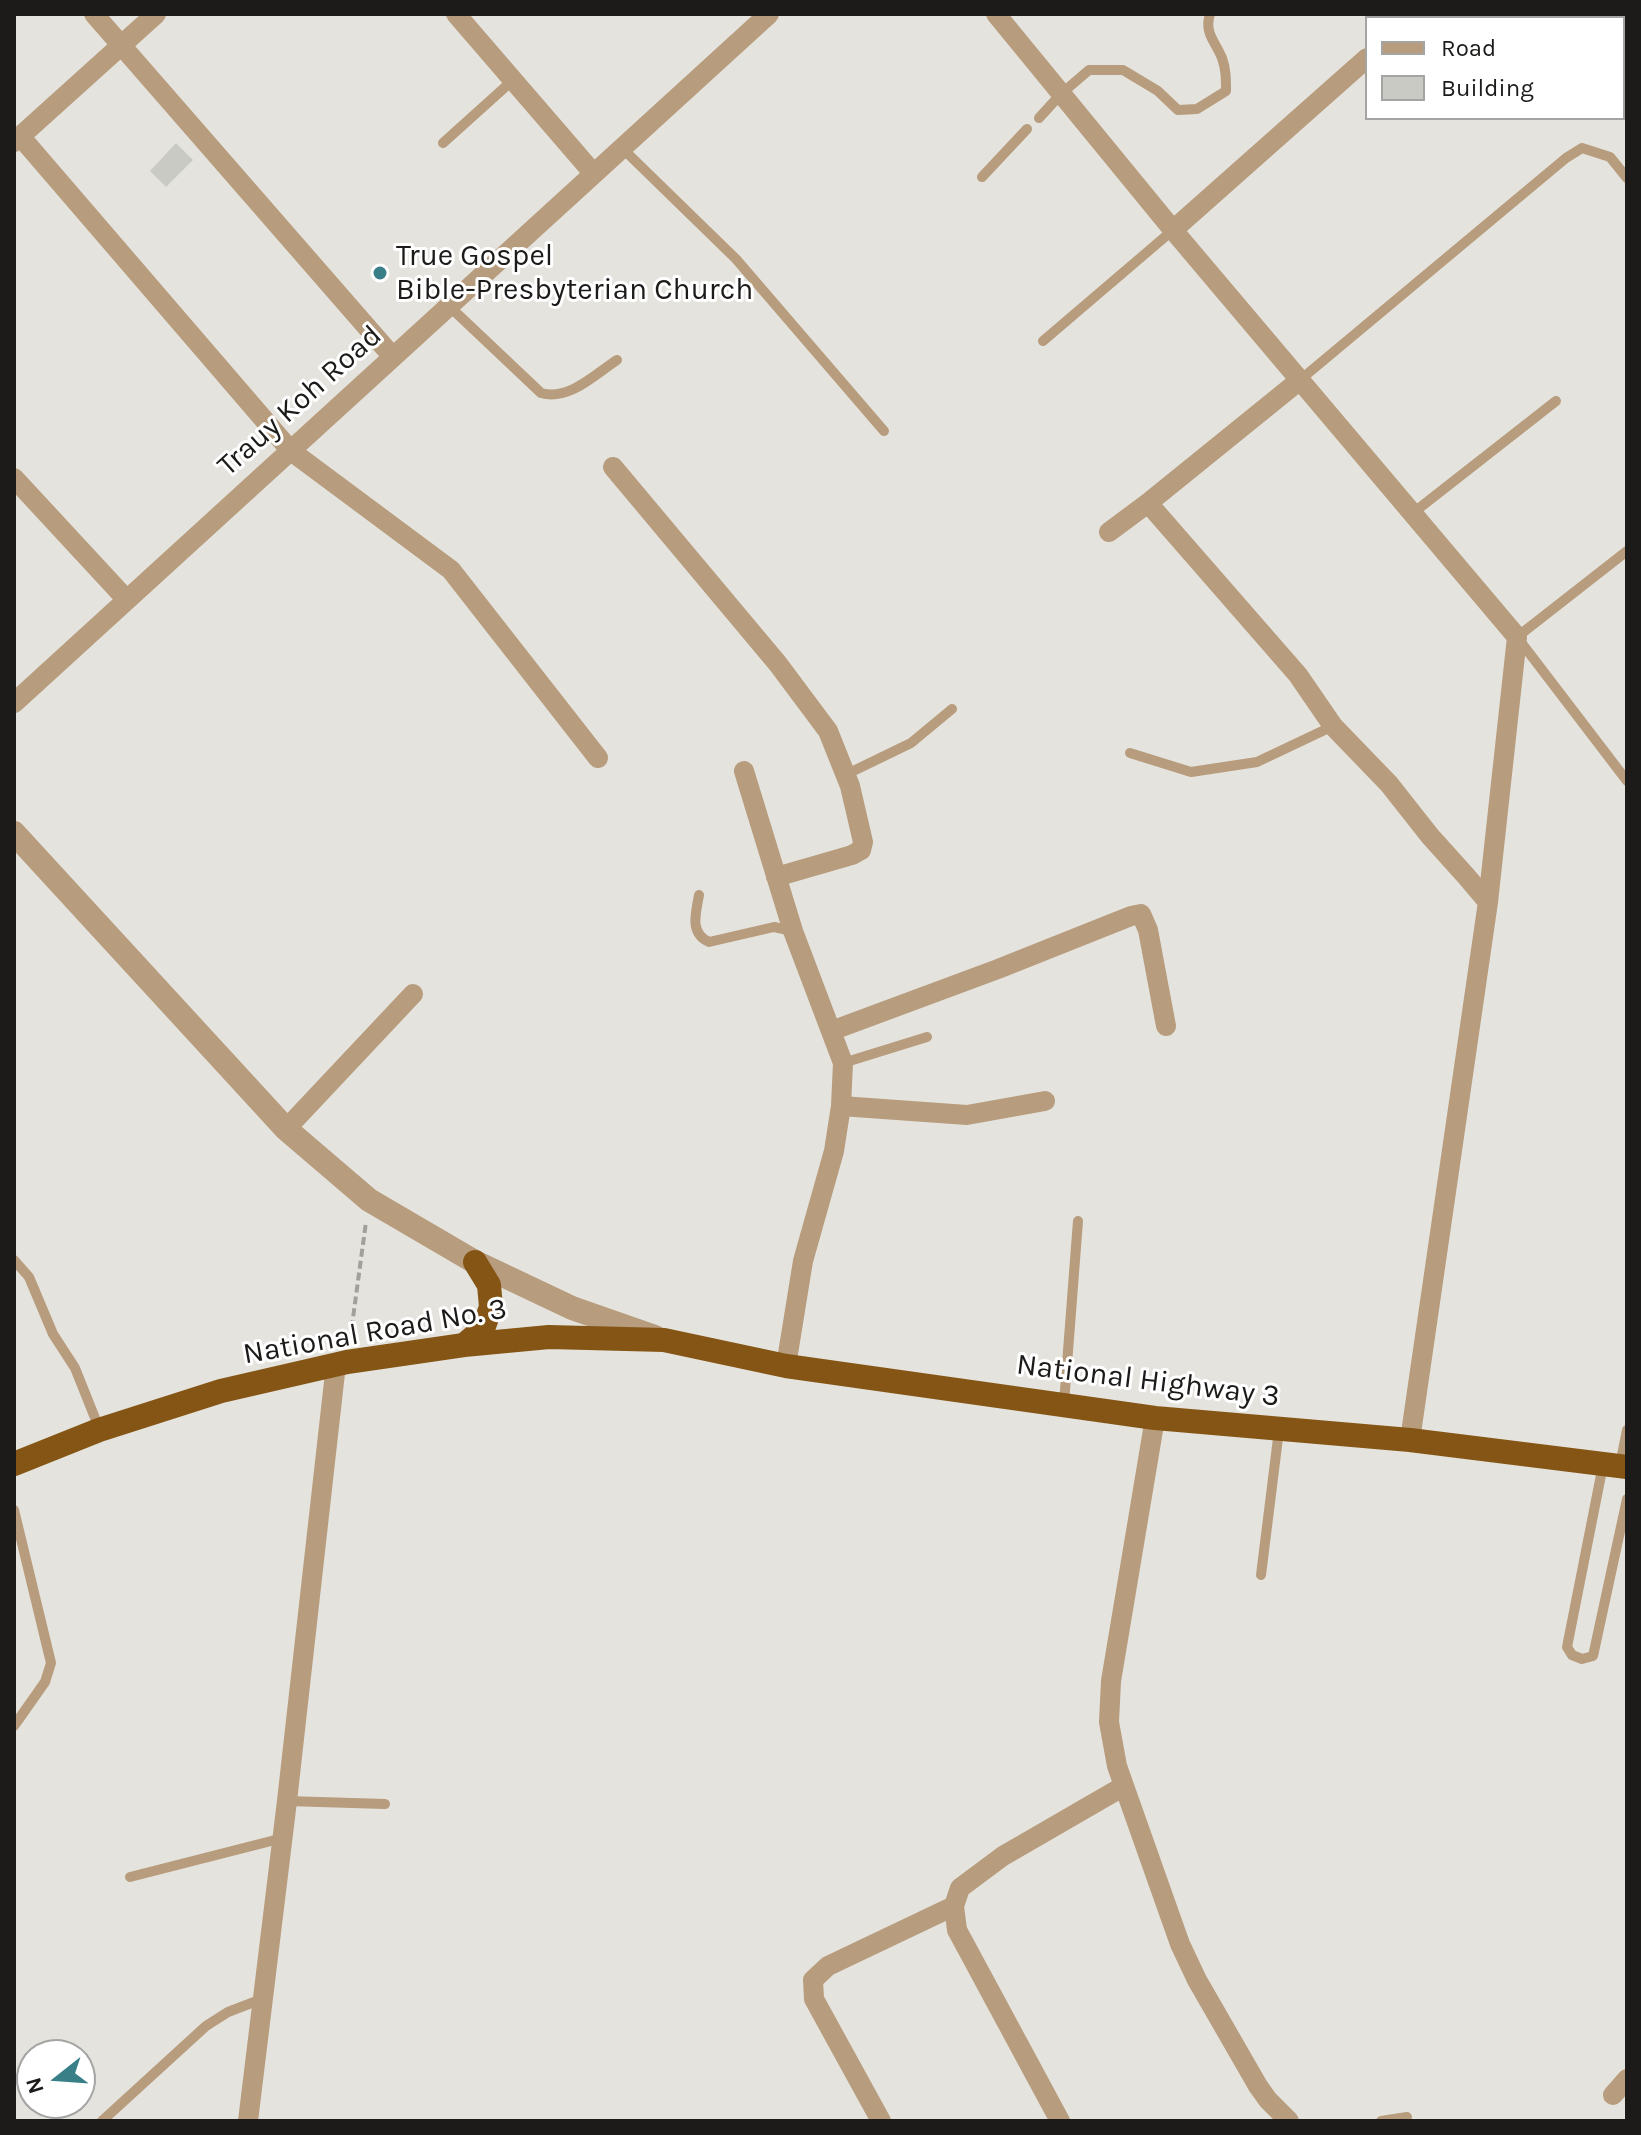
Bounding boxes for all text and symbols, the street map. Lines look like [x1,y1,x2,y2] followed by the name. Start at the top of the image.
[1365,16,1625,120] legend
[1441,34,1496,62] text: Road
[1441,74,1534,102] text: Building
[396,238,753,308] place label: True Gospel Bible-Presbyterian Church
[371,264,389,282] marker: True Gospel Bible-Presbyterian Church
[211,318,389,484] street label: Trauy Koh Road
[240,1291,510,1373] street label: National Road No. 3
[1014,1347,1282,1415] street label: National Highway 3
[16,2039,96,2119] north arrow
[20,2074,50,2097] text: N

